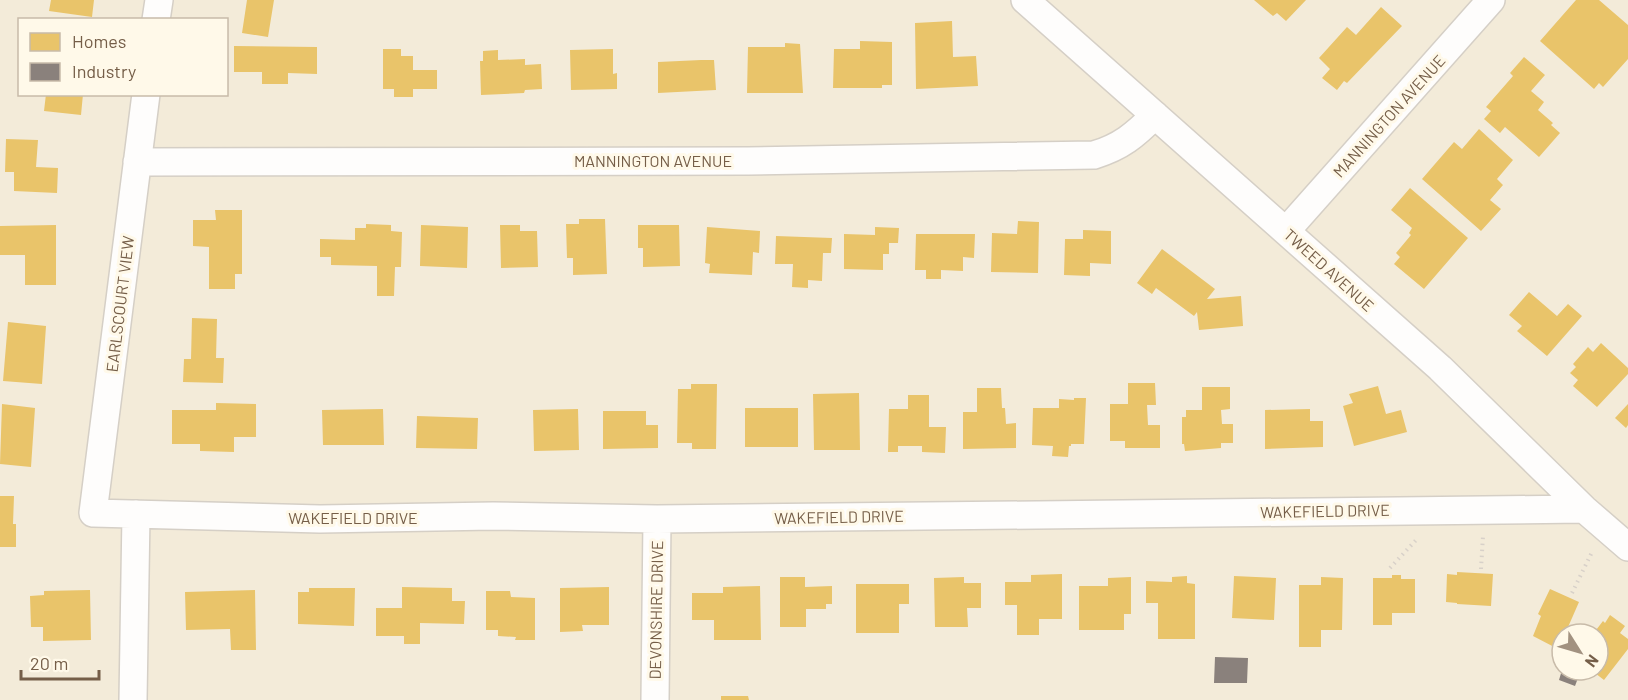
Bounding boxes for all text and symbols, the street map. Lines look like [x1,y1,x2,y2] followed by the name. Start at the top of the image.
[18,18,228,96] legend
[72,30,126,52] text: Homes
[1329,51,1449,181] street label: MANNINGTON AVENUE
[72,60,136,82] text: Industry
[574,151,732,170] street label: MANNINGTON AVENUE
[1281,224,1378,315] street label: TWEED AVENUE
[102,235,137,373] street label: EARLSCOURT VIEW
[1260,500,1390,521] street label: WAKEFIELD DRIVE
[774,506,904,527] street label: WAKEFIELD DRIVE
[288,508,418,527] street label: WAKEFIELD DRIVE
[645,540,666,680] street label: DEVONSHIRE DRIVE
[1550,622,1610,682] north arrow
[21,643,99,681] scale bar
[1582,651,1603,671] text: N
[30,652,68,674] text: 20 m

